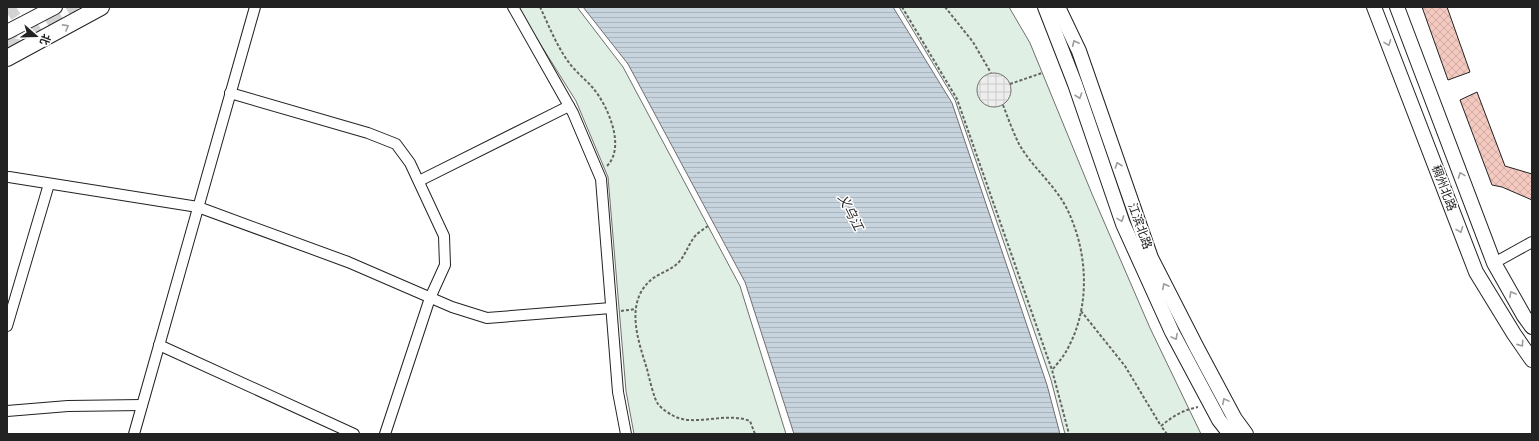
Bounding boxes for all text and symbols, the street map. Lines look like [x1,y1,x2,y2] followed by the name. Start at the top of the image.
[16,16,56,56] north arrow
[62,24,69,31] one-way arrow
[36,32,54,47] text: 北
[1072,39,1080,47] one-way arrow
[1384,40,1392,47] one-way arrow
[1074,92,1082,99] one-way arrow
[1115,162,1123,169] one-way arrow
[1428,163,1460,213] street label: 稠州北路
[1457,172,1465,179] one-way arrow
[833,191,868,236] water label: 义乌江
[1124,201,1156,251] street label: 江滨北路
[1116,215,1125,222] one-way arrow
[1455,227,1463,234] one-way arrow
[1163,283,1170,290] one-way arrow
[1509,291,1516,298] one-way arrow
[1170,333,1178,340] one-way arrow
[1516,340,1523,347] one-way arrow
[1223,398,1230,405] one-way arrow

